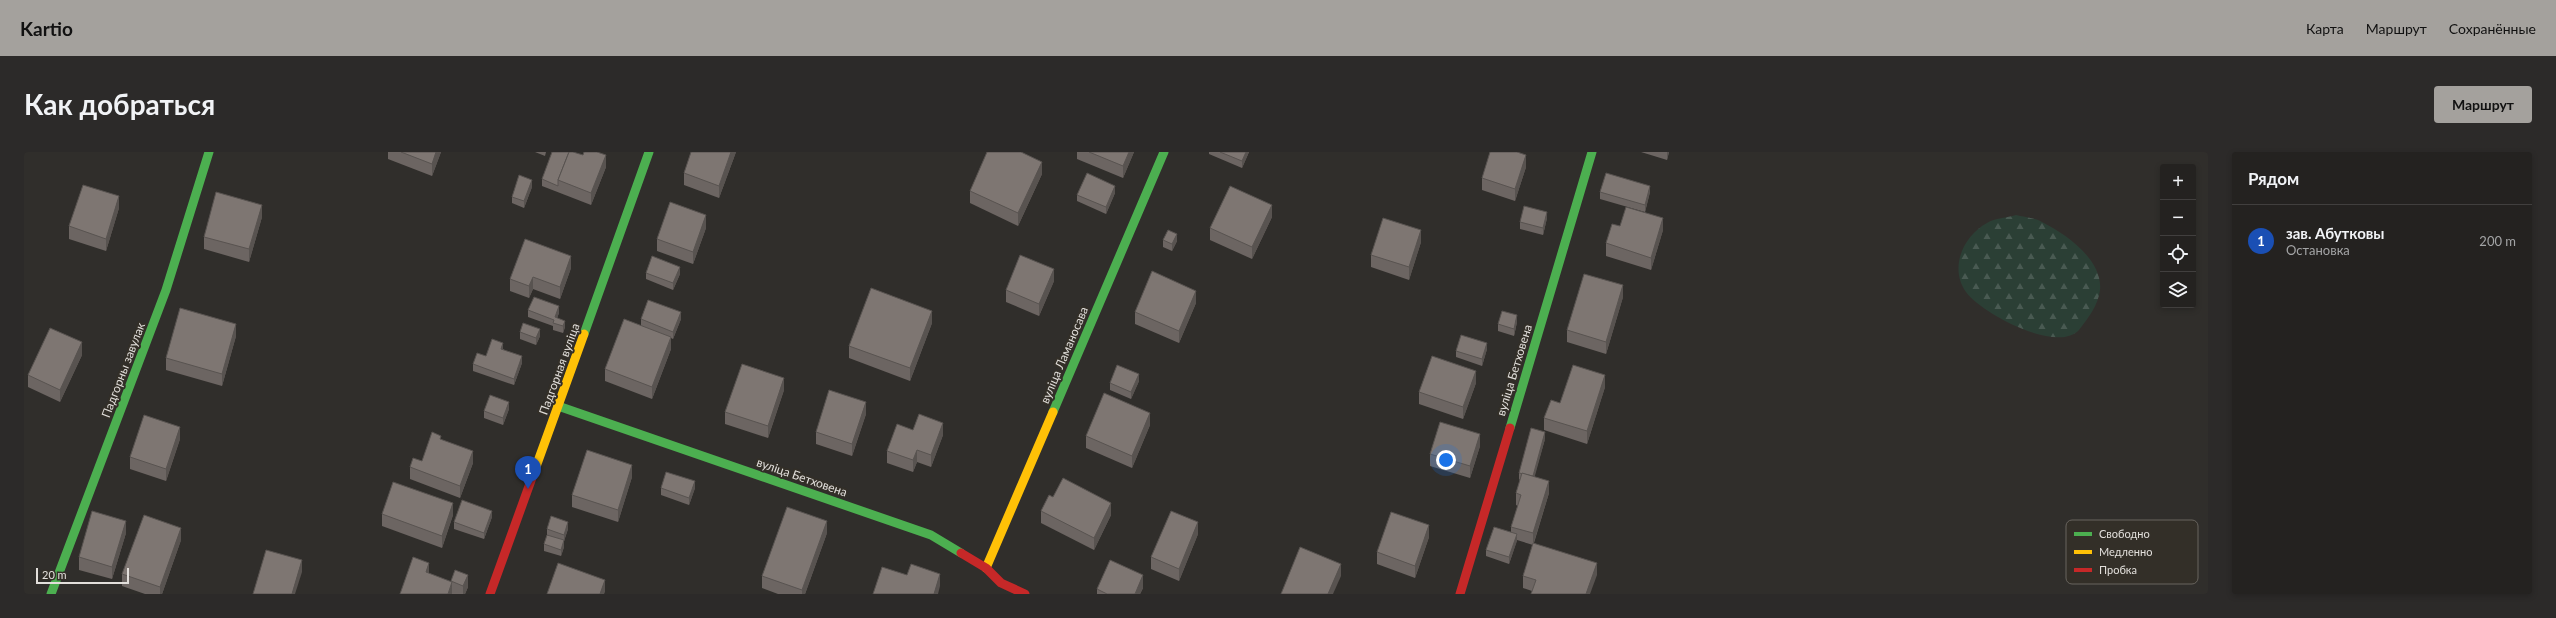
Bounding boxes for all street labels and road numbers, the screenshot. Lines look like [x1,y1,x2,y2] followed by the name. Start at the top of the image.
[1037,304,1091,406] street label: вуліца Ламаносава
[98,320,148,420] street label: Падгорны завулак
[535,321,583,417] street label: Падгорная вуліца
[1493,322,1535,418] street label: вуліца Бетховена
[755,454,849,500] street label: вуліца Бетховена

